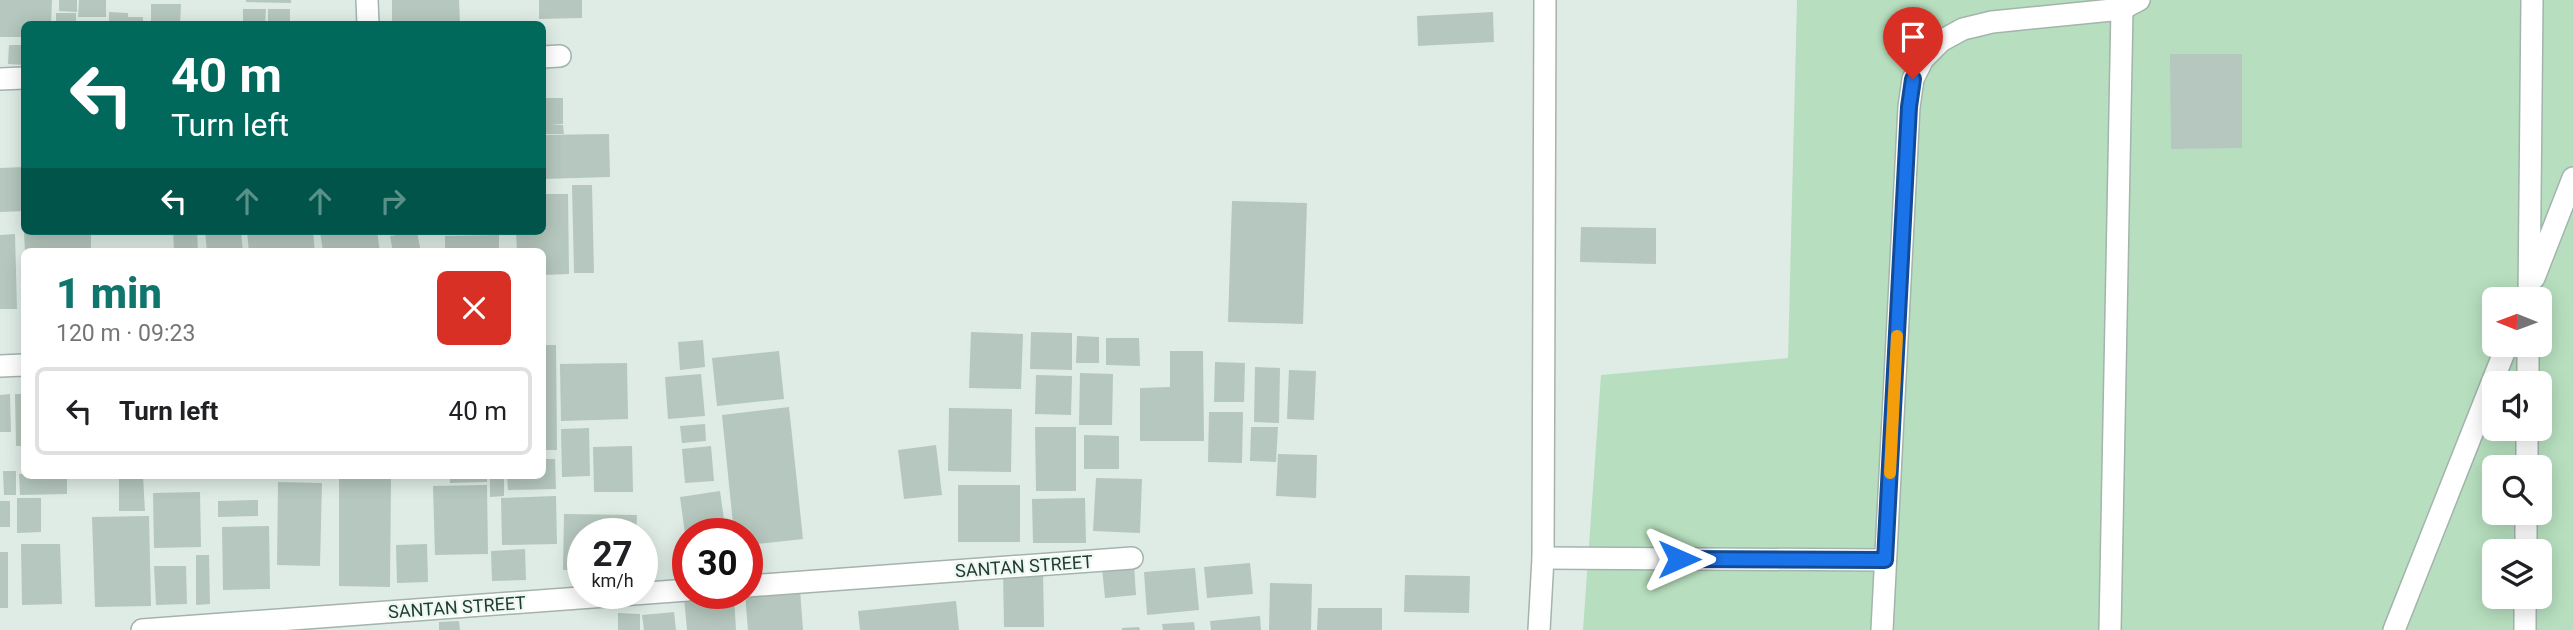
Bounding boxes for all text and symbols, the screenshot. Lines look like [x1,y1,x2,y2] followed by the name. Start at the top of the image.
[1883,7,1943,79] pin
[1894,18,1932,56] icon: arrive
[171,47,282,104] text: 40 m
[56,49,147,140] icon: left
[171,106,289,144] text: Turn left
[155,182,193,220] icon: left
[228,182,266,220] icon: ahead
[301,182,339,220] icon: ahead
[374,182,412,220] icon: right
[56,269,162,318] text: 1 min
[437,271,511,345] button: close
[2482,287,2552,357] north arrow
[2482,287,2552,609] map controls
[56,320,195,347] text: 120 m · 09:23
[2482,371,2552,441] button: sound
[60,392,98,430] icon: left
[119,396,218,426] text: Turn left
[449,396,507,426] text: 40 m
[2482,455,2552,525] button: search
[672,518,763,609] speed limit sign: 30
[1642,522,1716,596] position arrow
[592,534,633,575] text: 27
[2482,539,2552,609] button: layers
[954,551,1094,581] street label: SANTAN STREET
[591,570,634,591] text: km/h
[387,592,527,622] street label: SANTAN STREET

